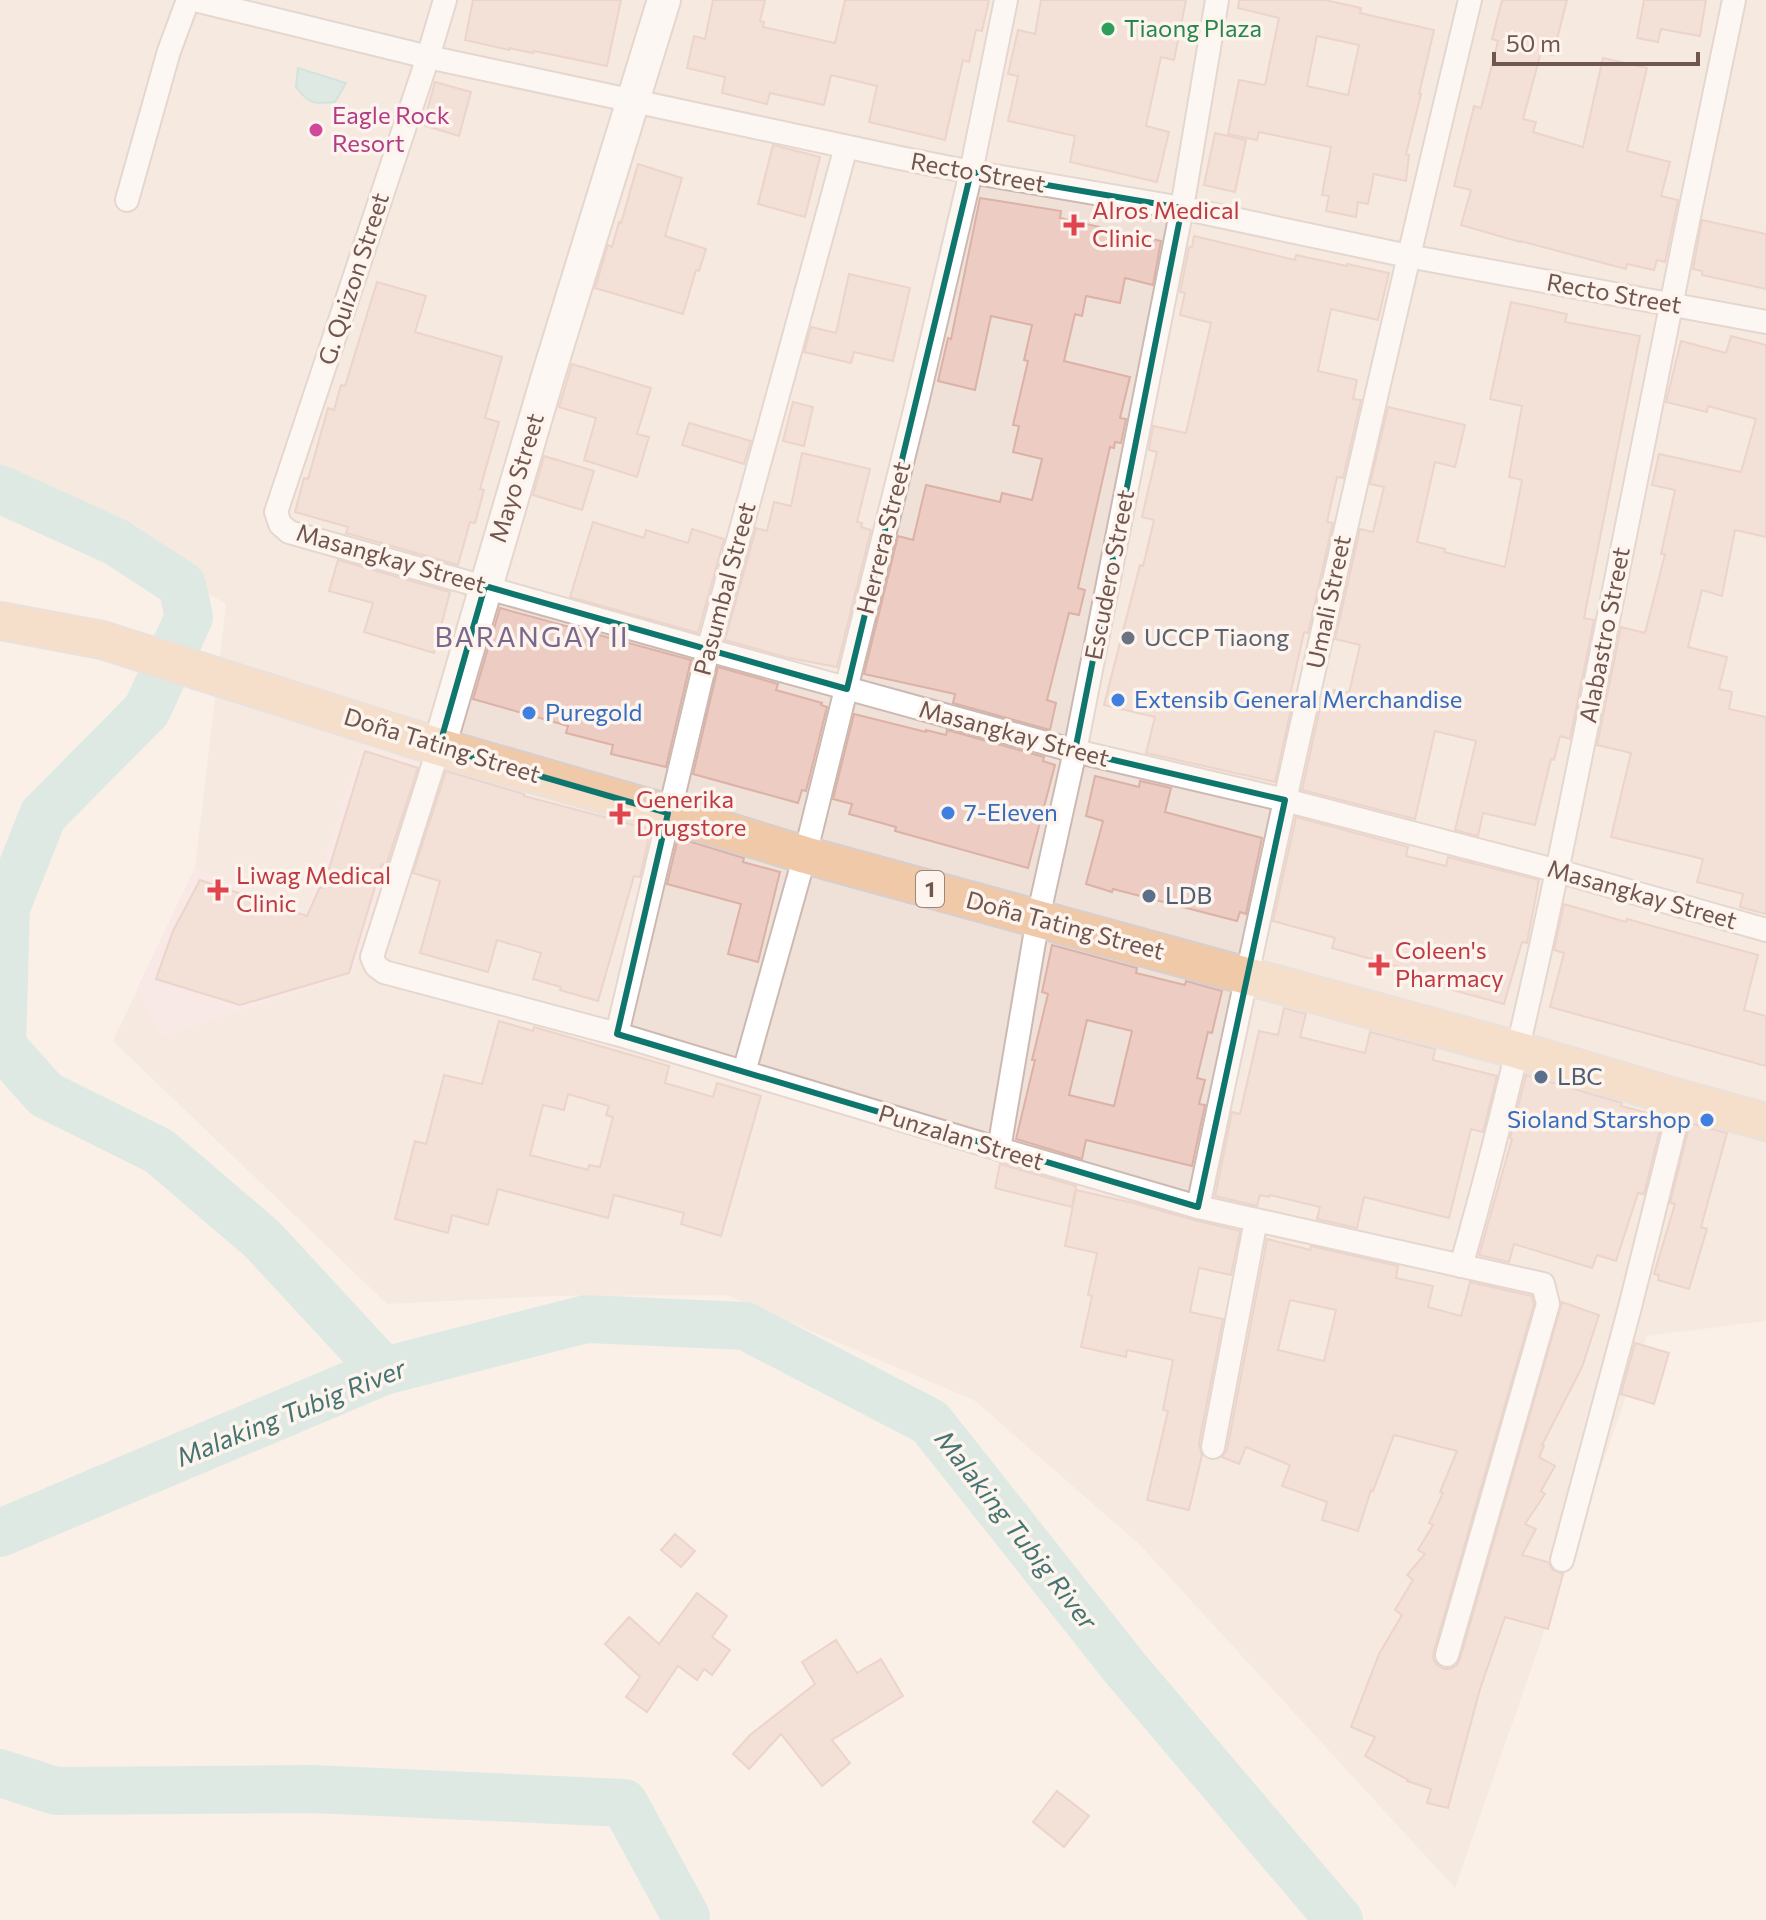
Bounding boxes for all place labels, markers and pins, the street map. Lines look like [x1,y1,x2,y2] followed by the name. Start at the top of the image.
[1124,13,1262,42] place label: Tiaong Plaza
[1099,20,1117,38] marker: Tiaong Plaza
[332,100,450,157] place label: Eagle Rock Resort
[307,121,325,139] marker: Eagle Rock Resort
[1092,195,1240,252] place label: Alros Medical Clinic
[1063,214,1085,236] marker: Alros Medical Clinic
[1144,622,1289,651] place label: UCCP Tiaong
[1119,629,1137,647] marker: UCCP Tiaong
[1134,684,1463,713] place label: Extensib General Merchandise
[1109,691,1127,709] marker: Extensib General Merchandise
[545,697,642,726] place label: Puregold
[520,704,538,722] marker: Puregold
[636,784,746,841] place label: Generika Drugstore
[964,797,1058,826] place label: 7-Eleven
[939,804,957,822] marker: 7-Eleven
[611,805,629,823] marker: Generika Drugstore
[236,860,391,917] place label: Liwag Medical Clinic
[207,879,229,901] marker: Liwag Medical Clinic
[1165,880,1212,909] place label: LDB
[1140,887,1158,905] marker: LDB
[1395,935,1504,992] place label: Coleen's Pharmacy
[1370,956,1388,974] marker: Coleen's Pharmacy
[1557,1061,1603,1090] place label: LBC
[1532,1068,1550,1086] marker: LBC
[1507,1104,1691,1133] place label: Sioland Starshop
[1698,1111,1716,1129] marker: Sioland Starshop

